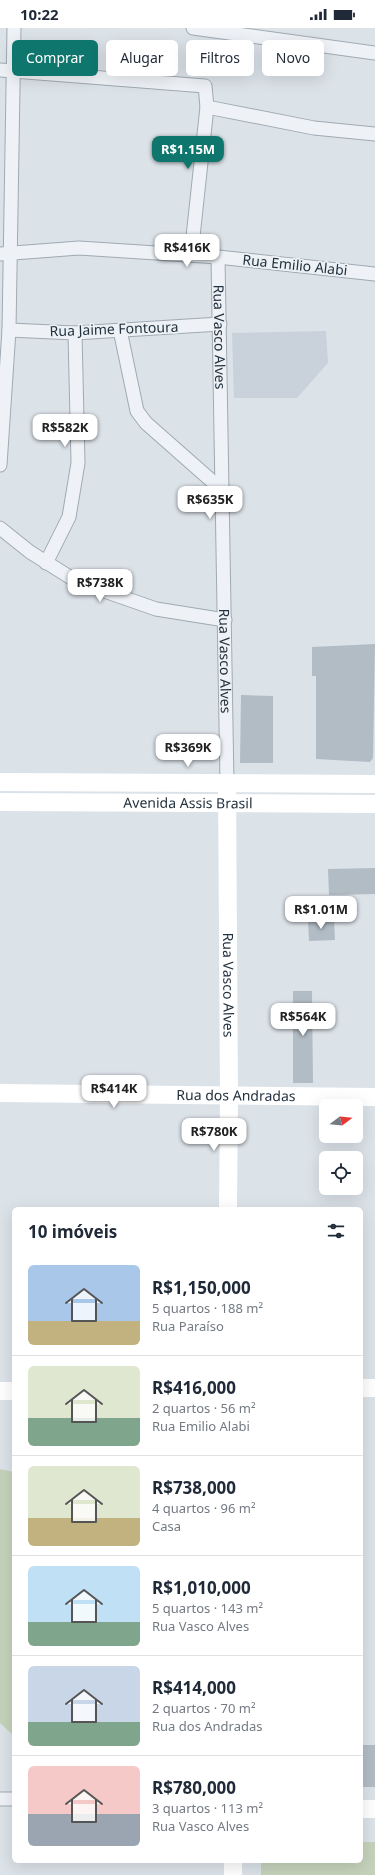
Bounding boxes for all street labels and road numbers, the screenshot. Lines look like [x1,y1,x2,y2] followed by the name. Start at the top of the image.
[242,250,348,279] street label: Rua Emilio Alabi
[209,284,230,390] street label: Rua Vasco Alves
[49,317,179,340] street label: Rua Jaime Fontoura
[215,608,236,714] street label: Rua Vasco Alves
[123,793,253,812] street label: Avenida Assis Brasil
[219,933,239,1038] street label: Rua Vasco Alves
[176,1085,296,1105] street label: Rua dos Andradas

